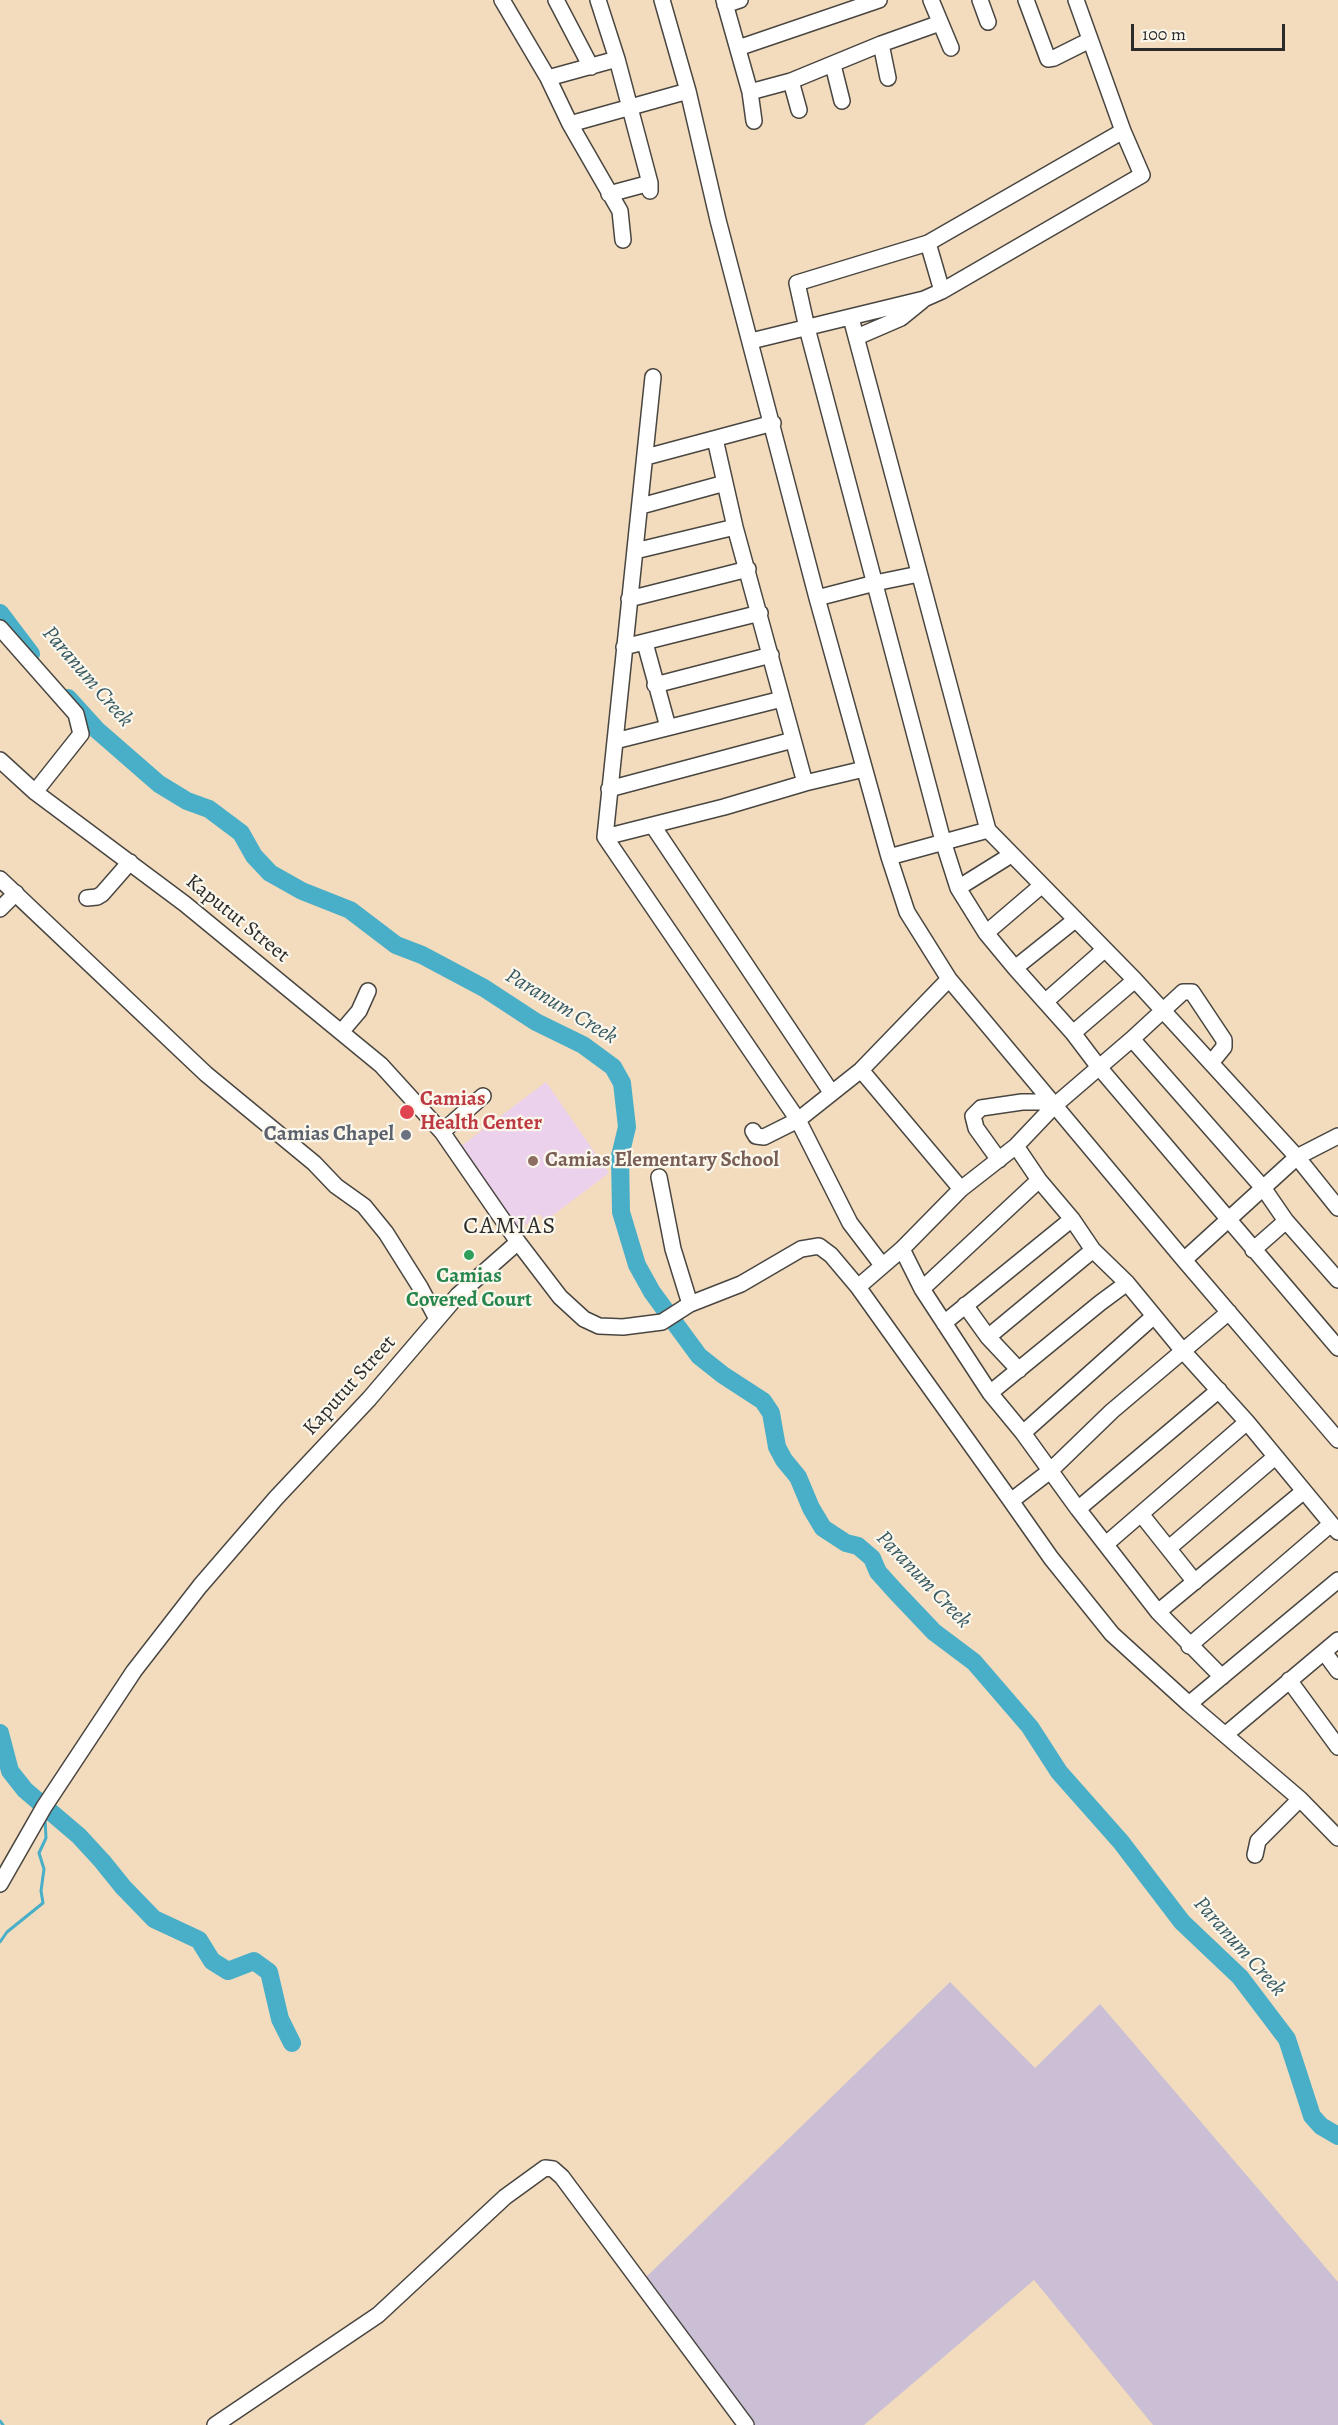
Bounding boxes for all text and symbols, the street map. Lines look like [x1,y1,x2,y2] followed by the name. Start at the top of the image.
[1134,12,1288,50] scale bar
[1142,22,1186,46] text: 100 m
[36,621,138,733] water label: Paranum Creek
[180,869,294,969] street label: Kaputut Street
[500,963,622,1051] water label: Paranum Creek
[420,1087,542,1137] place label: Camias Health Center
[398,1103,416,1121] marker: Camias Health Center
[264,1122,394,1148] place label: Camias Chapel
[399,1128,413,1142] marker: Camias Chapel
[545,1148,779,1174] place label: Camias Elementary School
[526,1154,540,1168] marker: Camias Elementary School
[463,1213,557,1241] district label: CAMIAS
[462,1248,476,1262] marker: Camias Covered Court
[406,1264,532,1314] place label: Camias Covered Court
[298,1331,402,1441] street label: Kaputut Street
[870,1526,976,1634] water label: Paranum Creek
[1187,1891,1291,2003] water label: Paranum Creek

